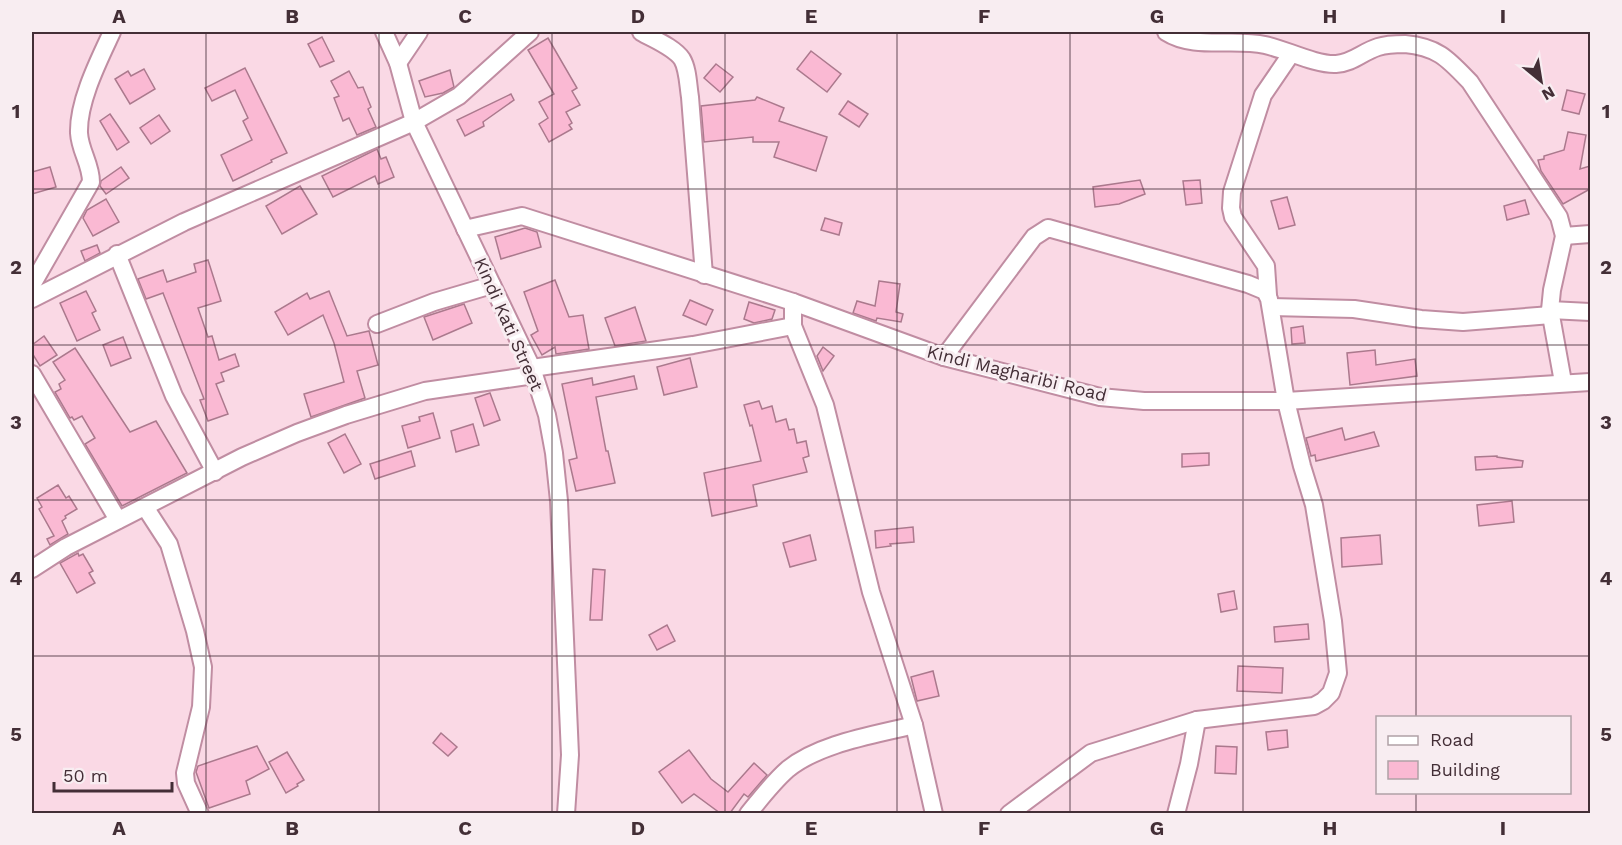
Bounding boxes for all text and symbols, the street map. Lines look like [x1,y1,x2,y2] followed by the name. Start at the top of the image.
[112,4,126,28] text: A
[285,4,299,28] text: B
[458,4,472,28] text: C
[631,4,645,28] text: D
[805,4,817,28] text: E
[978,4,990,28] text: F
[1150,4,1164,28] text: G
[1323,4,1337,28] text: H
[1500,4,1506,28] text: I
[1511,51,1571,111] north arrow
[1538,82,1558,105] text: N
[12,99,20,123] text: 1
[1602,99,1610,123] text: 1
[470,254,548,394] street label: Kindi Kati Street
[10,255,22,279] text: 2
[1600,255,1612,279] text: 2
[925,340,1109,406] street label: Kindi Magharibi Road
[10,410,22,434] text: 3
[1600,410,1612,434] text: 3
[10,566,23,590] text: 4
[1600,566,1613,590] text: 4
[1376,716,1571,794] legend
[10,722,22,746] text: 5
[1600,722,1612,746] text: 5
[1430,729,1474,750] text: Road
[54,755,172,793] scale bar
[1430,759,1500,780] text: Building
[63,765,108,786] text: 50 m
[112,816,126,840] text: A
[285,816,299,840] text: B
[458,816,472,840] text: C
[631,816,645,840] text: D
[805,816,817,840] text: E
[978,816,990,840] text: F
[1150,816,1164,840] text: G
[1323,816,1337,840] text: H
[1500,816,1506,840] text: I

